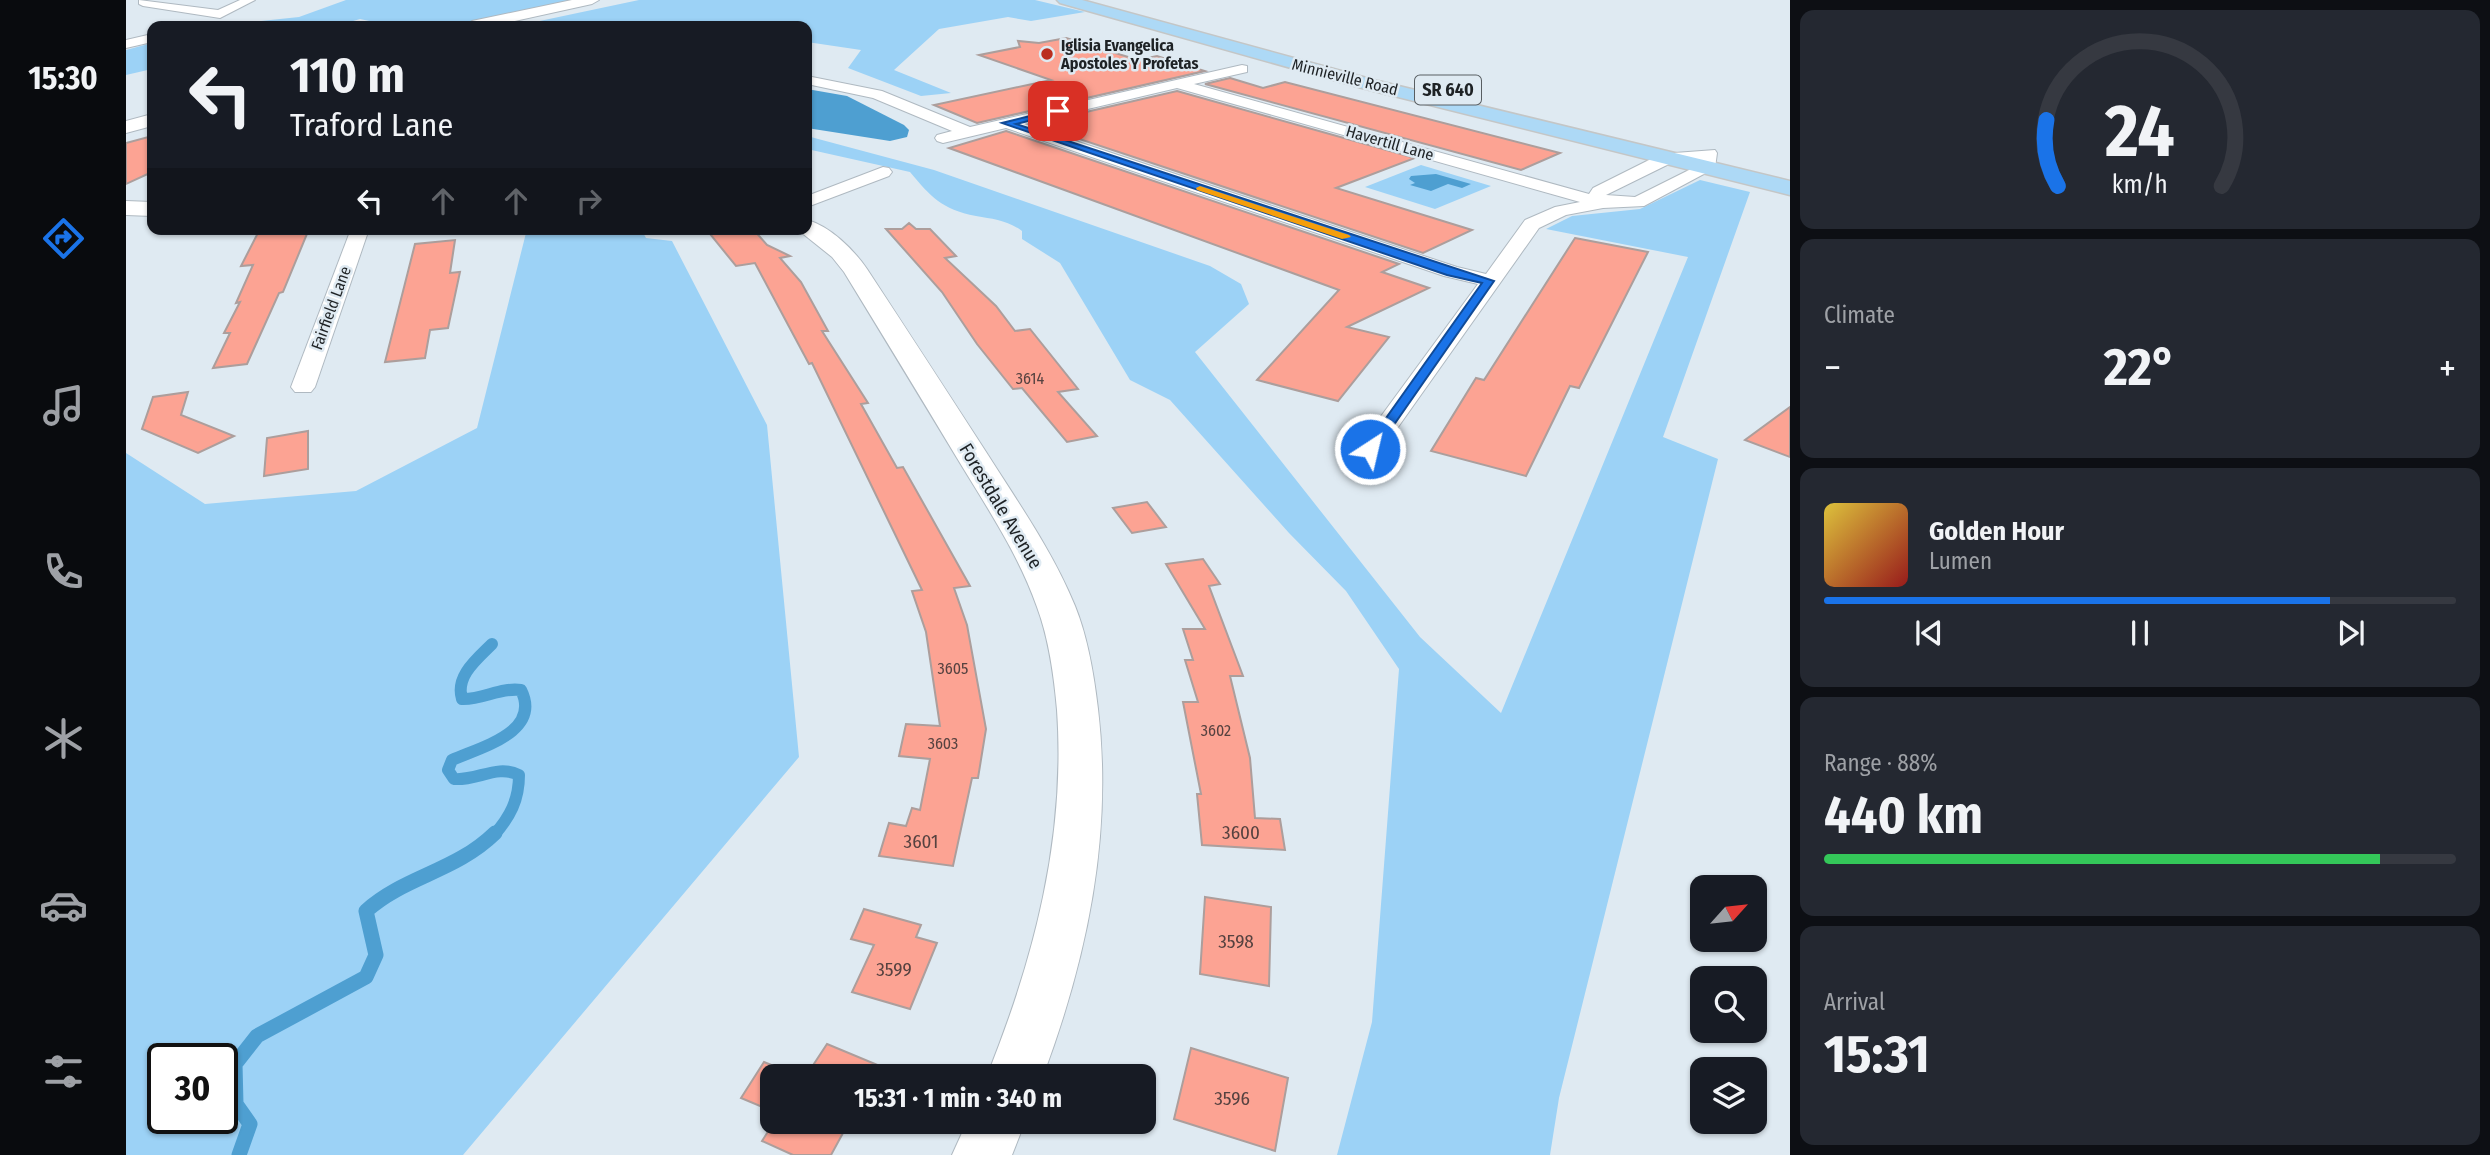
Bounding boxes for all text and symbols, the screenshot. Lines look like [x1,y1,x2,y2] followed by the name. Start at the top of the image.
[1060,36,1198,73] place label: Iglisia Evangelica Apostoles Y Profetas
[290,46,405,105] text: 110 m
[1039,46,1055,62] marker: Iglisia Evangelica Apostoles Y Profetas
[175,49,266,140] icon: left
[1290,55,1400,99] street label: Minnieville Road
[28,59,98,97] text: 15:30
[1415,76,1481,104] road number: SR 640
[1028,81,1088,141] pin
[2104,88,2175,175] text: 24
[1039,92,1077,130] icon: arrive
[290,106,453,144] text: Traford Lane
[1344,121,1436,165] street label: Havertill Lane
[2112,169,2168,199] text: km/h
[351,182,389,220] icon: left
[424,182,462,220] icon: ahead
[497,182,535,220] icon: ahead
[570,182,608,220] icon: right
[39,214,88,263] icon: directions
[307,264,355,352] street label: Fairfield Lane
[1824,301,1895,329] text: Climate
[2104,336,2176,399] text: 22°
[1824,345,1841,391] text: −
[2439,345,2456,391] text: +
[1016,369,1044,388] house number: 3614
[39,381,88,430] icon: music
[1333,412,1407,486] position arrow
[954,439,1048,573] street label: Forestdale Avenue
[1929,516,2064,547] text: Golden Hour
[39,547,88,596] icon: phone
[1929,547,1992,575] text: Lumen
[1910,614,1948,652] icon: previous
[2121,614,2159,652] icon: pause
[2332,614,2370,652] icon: next
[938,659,968,678] house number: 3605
[39,714,88,763] icon: climate
[1201,721,1231,740] house number: 3602
[928,734,958,753] house number: 3603
[1824,749,1937,777] text: Range · 88%
[1824,784,1983,847] text: 440 km
[1222,821,1260,844] house number: 3600
[904,830,938,853] house number: 3601
[1690,875,1768,952] north arrow
[1690,875,1767,1134] map controls
[39,881,88,930] icon: car
[1218,930,1254,953] house number: 3598
[876,958,912,981] house number: 3599
[1690,966,1767,1043] button: search
[1824,988,1885,1016] text: Arrival
[1824,1023,1930,1086] text: 15:31
[147,1043,238,1134] speed limit sign: 30
[39,1047,88,1096] icon: filters
[1690,1057,1767,1134] button: layers
[854,1083,1062,1114] text: 15:31 · 1 min · 340 m
[1214,1087,1250,1110] house number: 3596

